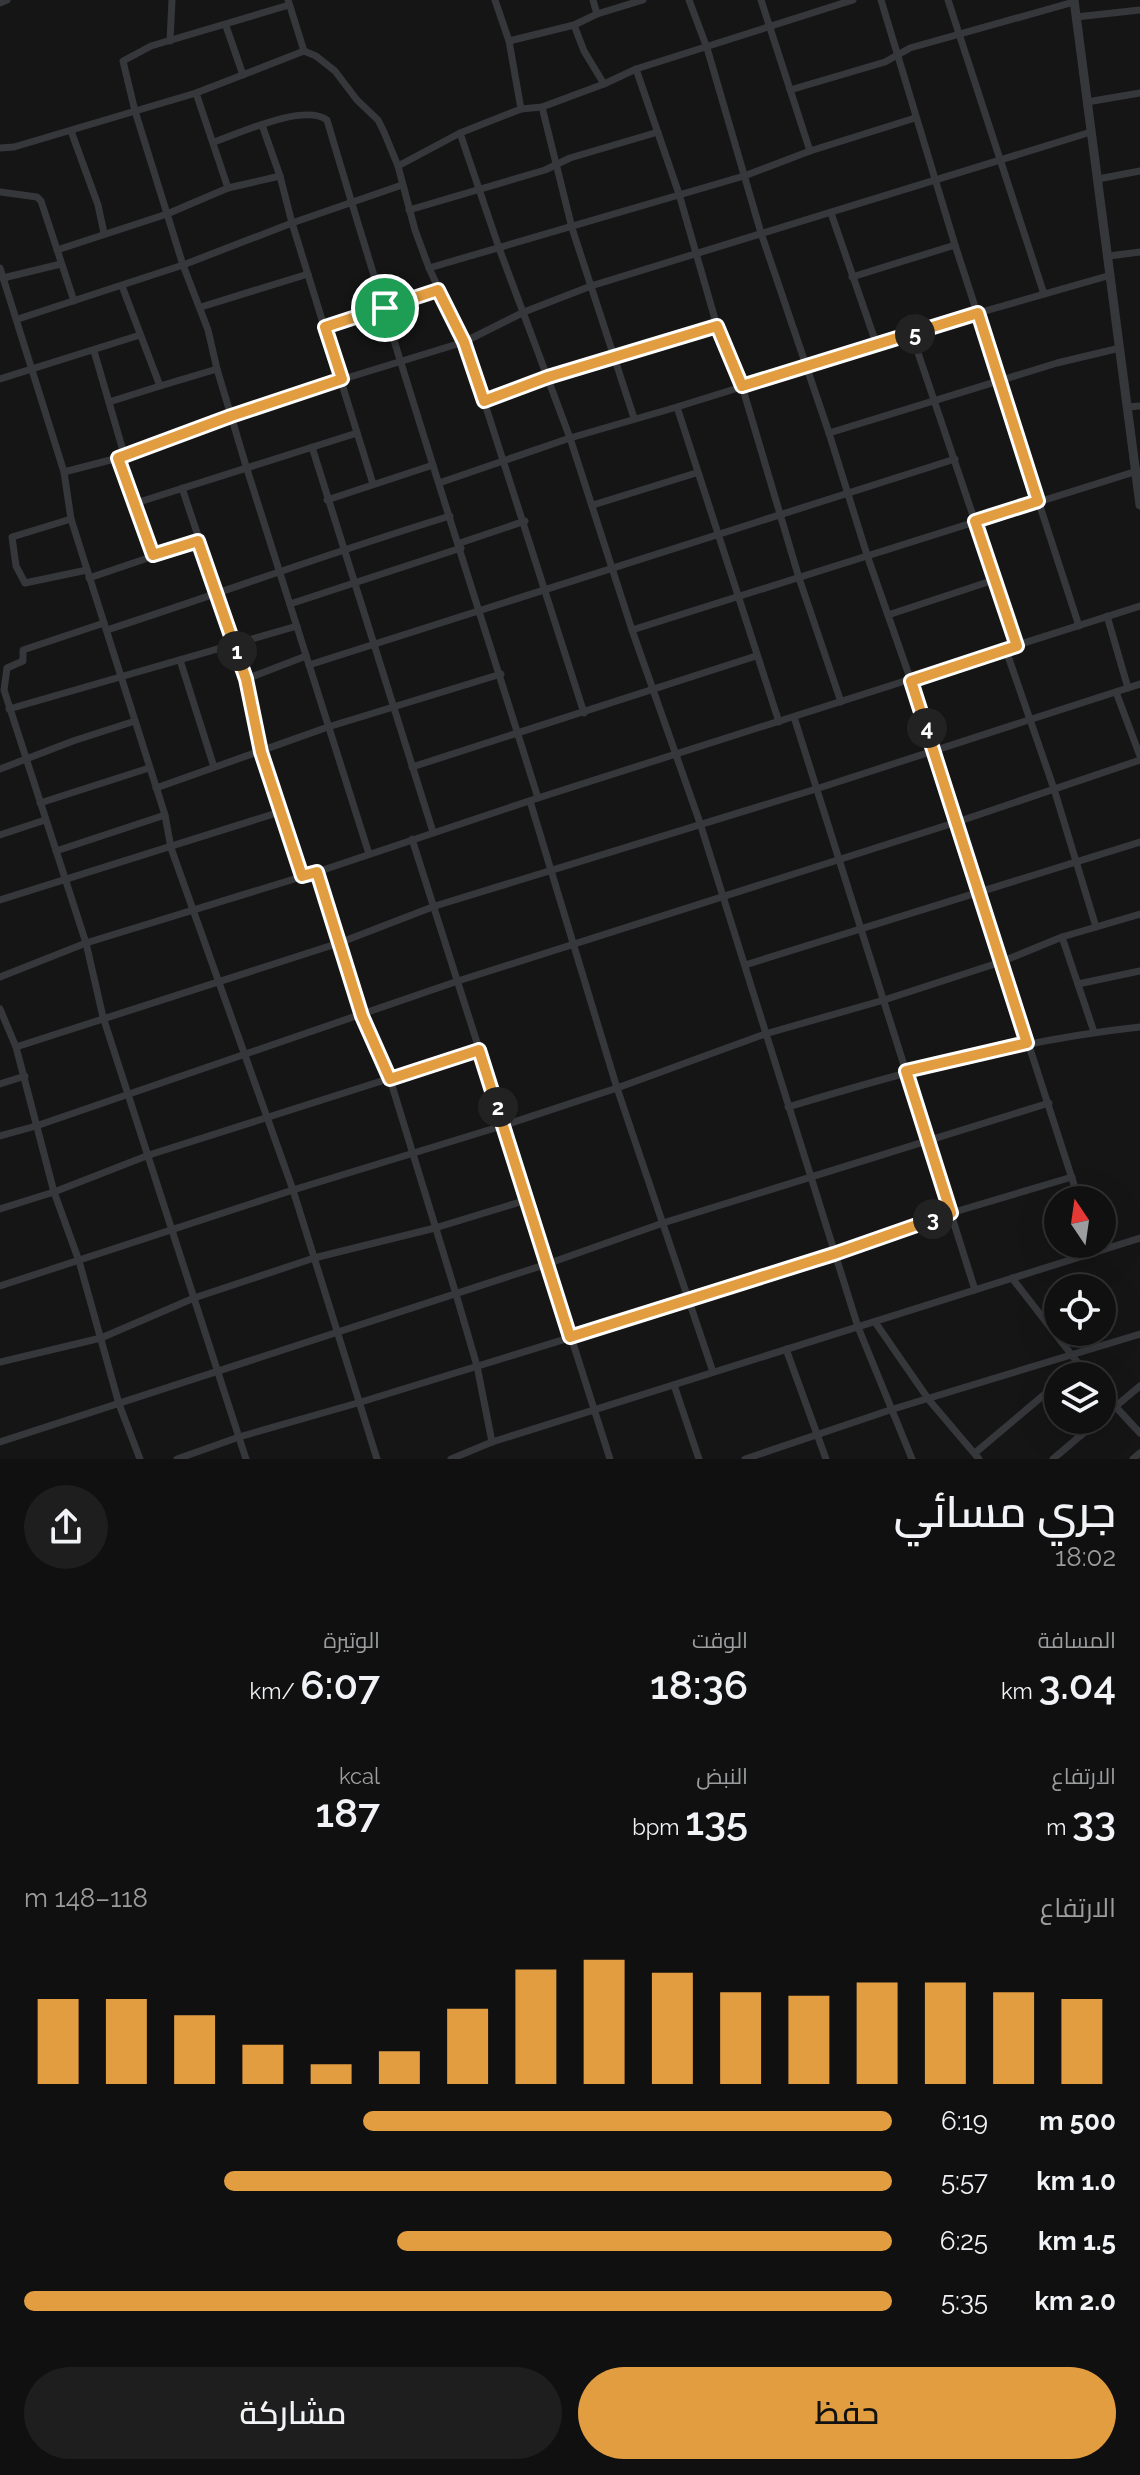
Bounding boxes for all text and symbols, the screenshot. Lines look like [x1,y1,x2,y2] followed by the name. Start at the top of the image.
[351,274,419,342] pin
[363,286,407,330] icon: arrive
[895,314,935,354] pin: 5
[909,321,921,347] text: 5
[217,631,257,671] pin: 1
[232,638,242,664] text: 1
[907,708,947,748] pin: 4
[921,715,933,741] text: 4
[478,1087,518,1127] pin: 2
[492,1094,504,1120] text: 2
[1044,1186,1116,1258] north arrow
[1044,1186,1116,1434] map controls
[913,1199,953,1239] pin: 3
[927,1206,939,1232] text: 3
[1044,1274,1116,1346] button: locate
[1044,1362,1116,1434] button: layers
[24,1485,108,1569] button: share
[894,1486,1116,1537] text: جري مسائي
[1055,1542,1116,1572] text: 18:02
[324,1627,380,1653] text: الوتيرة
[692,1627,748,1653] text: الوقت
[1038,1627,1116,1653] text: المسافة
[300,1661,380,1708] text: 6:07
[650,1661,748,1708] text: 18:36
[1038,1661,1116,1708] text: 3.04
[250,1678,300,1704] text: /km
[1001,1678,1038,1704] text: km
[339,1763,380,1789] text: kcal
[696,1763,748,1789] text: النبض
[1052,1763,1116,1789] text: الارتفاع
[315,1789,380,1836] text: 187
[685,1797,748,1844] text: 135
[1072,1797,1116,1844] text: 33
[632,1814,685,1840] text: bpm
[1046,1814,1072,1840] text: m
[24,1883,148,1913] text: 118–148 m
[1040,1893,1116,1923] text: الارتفاع
[941,2106,988,2136] text: 6:19
[1039,2106,1116,2136] text: 500 m
[941,2166,988,2196] text: 5:57
[1036,2166,1116,2196] text: 1.0 km
[940,2226,988,2256] text: 6:25
[1038,2226,1116,2256] text: 1.5 km
[941,2286,988,2316] text: 5:35
[1035,2286,1116,2316] text: 2.0 km
[24,2367,562,2459] button: مشاركة
[578,2367,1116,2459] button: حفظ

